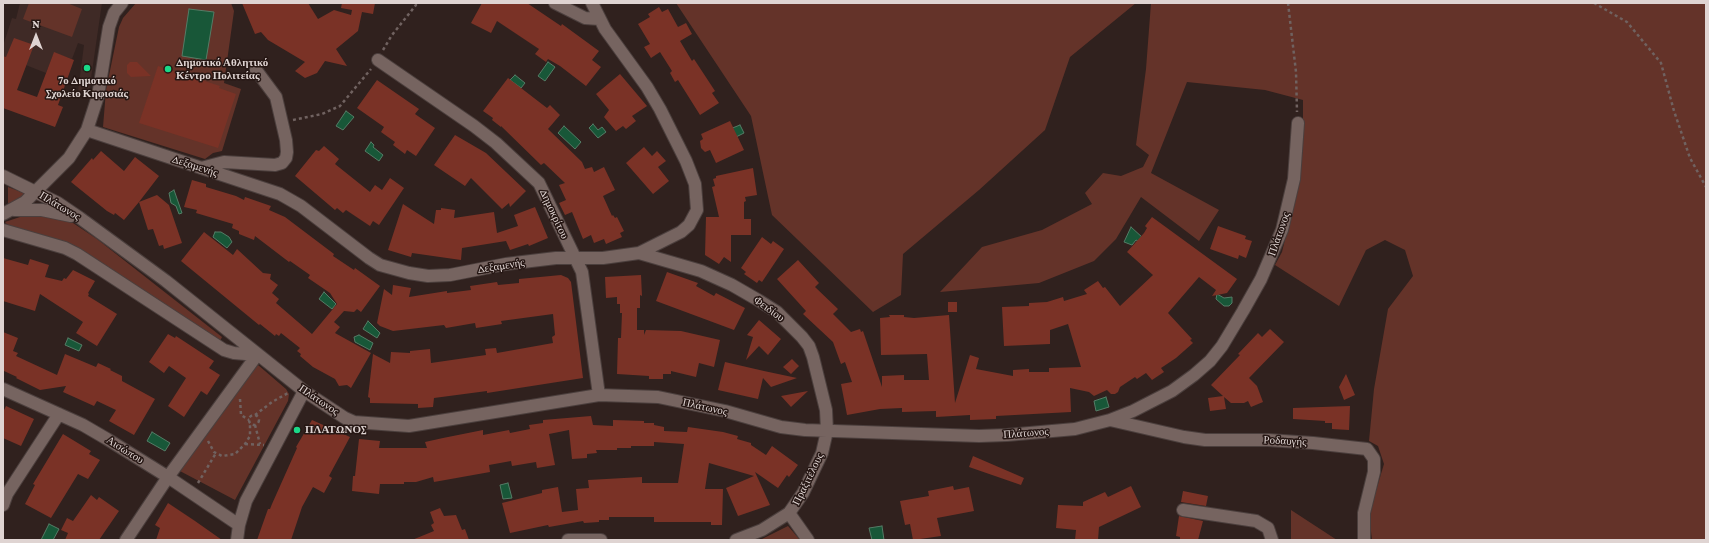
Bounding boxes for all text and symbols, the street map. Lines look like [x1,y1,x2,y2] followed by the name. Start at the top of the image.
[16,16,56,56] north arrow
[32,18,40,30] text: N
[176,56,268,82] place label: Δημοτικό Αθλητικό Κέντρο Πολιτείας
[82,63,92,73] marker: 7ο Δημοτικό Σχολείο Κηφισιάς
[163,64,173,74] marker: Δημοτικό Αθλητικό Κέντρο Πολιτείας
[46,74,128,100] place label: 7ο Δημοτικό Σχολείο Κηφισιάς
[170,152,220,180] street label: Δεξαμενής
[537,187,571,241] street label: Δημοκρίτου
[37,189,83,223] street label: Πλάτωνος
[1265,210,1293,258] street label: Πλάτωνος
[477,256,525,276] street label: Δεξαμενής
[751,293,787,325] street label: Φειδίου
[296,382,342,418] street label: Πλάτωνος
[681,395,729,419] street label: Πλάτωνος
[305,423,367,437] place label: ΠΛΑΤΩΝΟΣ
[292,425,302,435] marker: ΠΛΑΤΩΝΟΣ
[1003,425,1049,441] street label: Πλάτωνος
[104,433,146,467] street label: Αισώπου
[1263,433,1307,449] street label: Ροδαυγής
[790,451,826,507] street label: Πραξιτέλους

